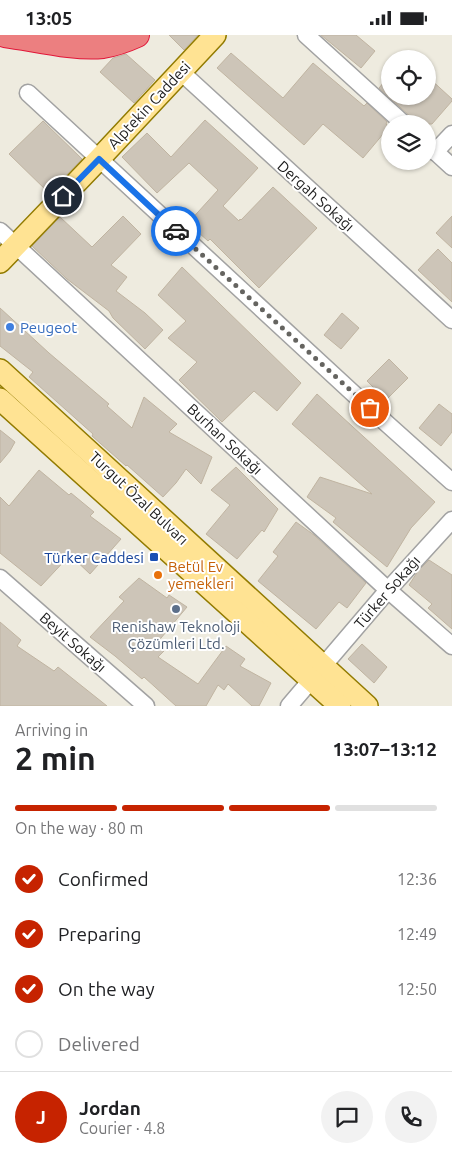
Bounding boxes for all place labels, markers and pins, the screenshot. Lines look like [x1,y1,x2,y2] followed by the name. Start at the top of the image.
[42,175,84,217] pin
[20,319,77,336] place label: Peugeot
[4,321,16,333] marker: Peugeot
[349,387,391,429] pin
[44,549,144,566] place label: Türker Caddesi
[148,551,160,563] marker: Türker Caddesi
[168,558,234,592] place label: Betül Ev yemekleri
[152,569,164,581] marker: Betül Ev yemekleri
[170,603,182,615] marker: Renishaw Teknoloji Çözümleri Ltd.
[112,618,240,652] place label: Renishaw Teknoloji Çözümleri Ltd.

